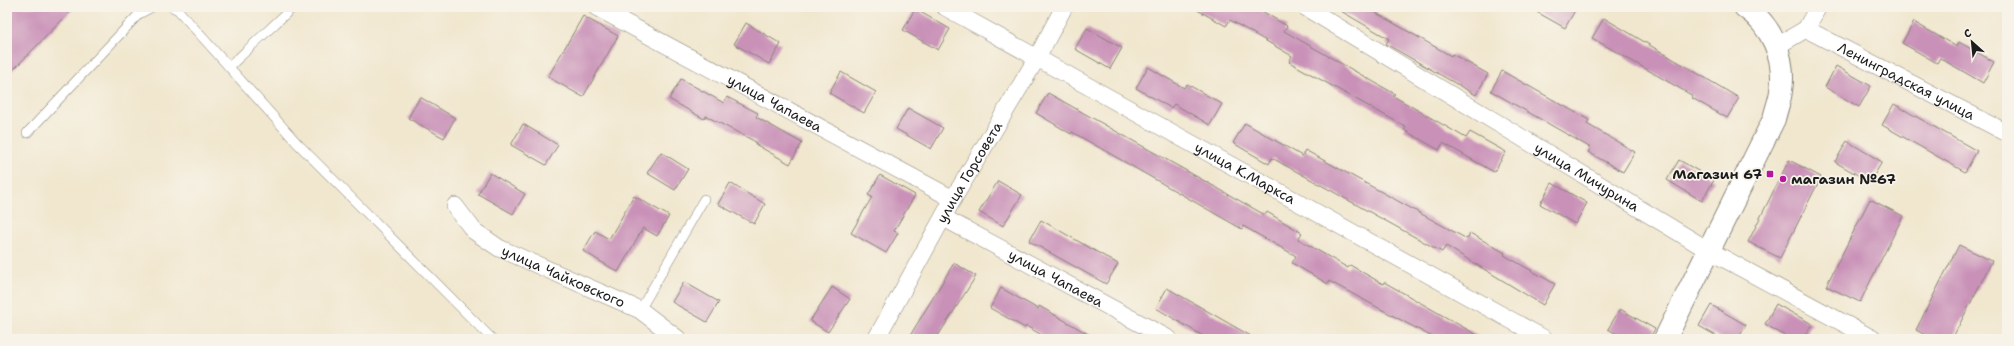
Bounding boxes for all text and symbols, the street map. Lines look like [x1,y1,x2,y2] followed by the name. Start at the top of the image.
[1952,22,1992,62] north arrow
[1961,25,1974,42] text: С
[1835,38,1978,124] street label: Ленинградская улица
[724,70,825,136] street label: улица Чапаева
[933,118,1006,226] street label: улица Горсовета
[1192,138,1299,208] street label: улица К.Маркса
[1531,138,1643,215] street label: улица Мичурина
[1672,165,1762,183] place label: Магазин 67
[1765,169,1775,179] marker: Магазин 67
[1791,170,1896,188] place label: магазин №67
[1778,174,1788,184] marker: магазин №67
[499,241,628,311] street label: улица Чайковского
[1005,245,1106,311] street label: улица Чапаева

